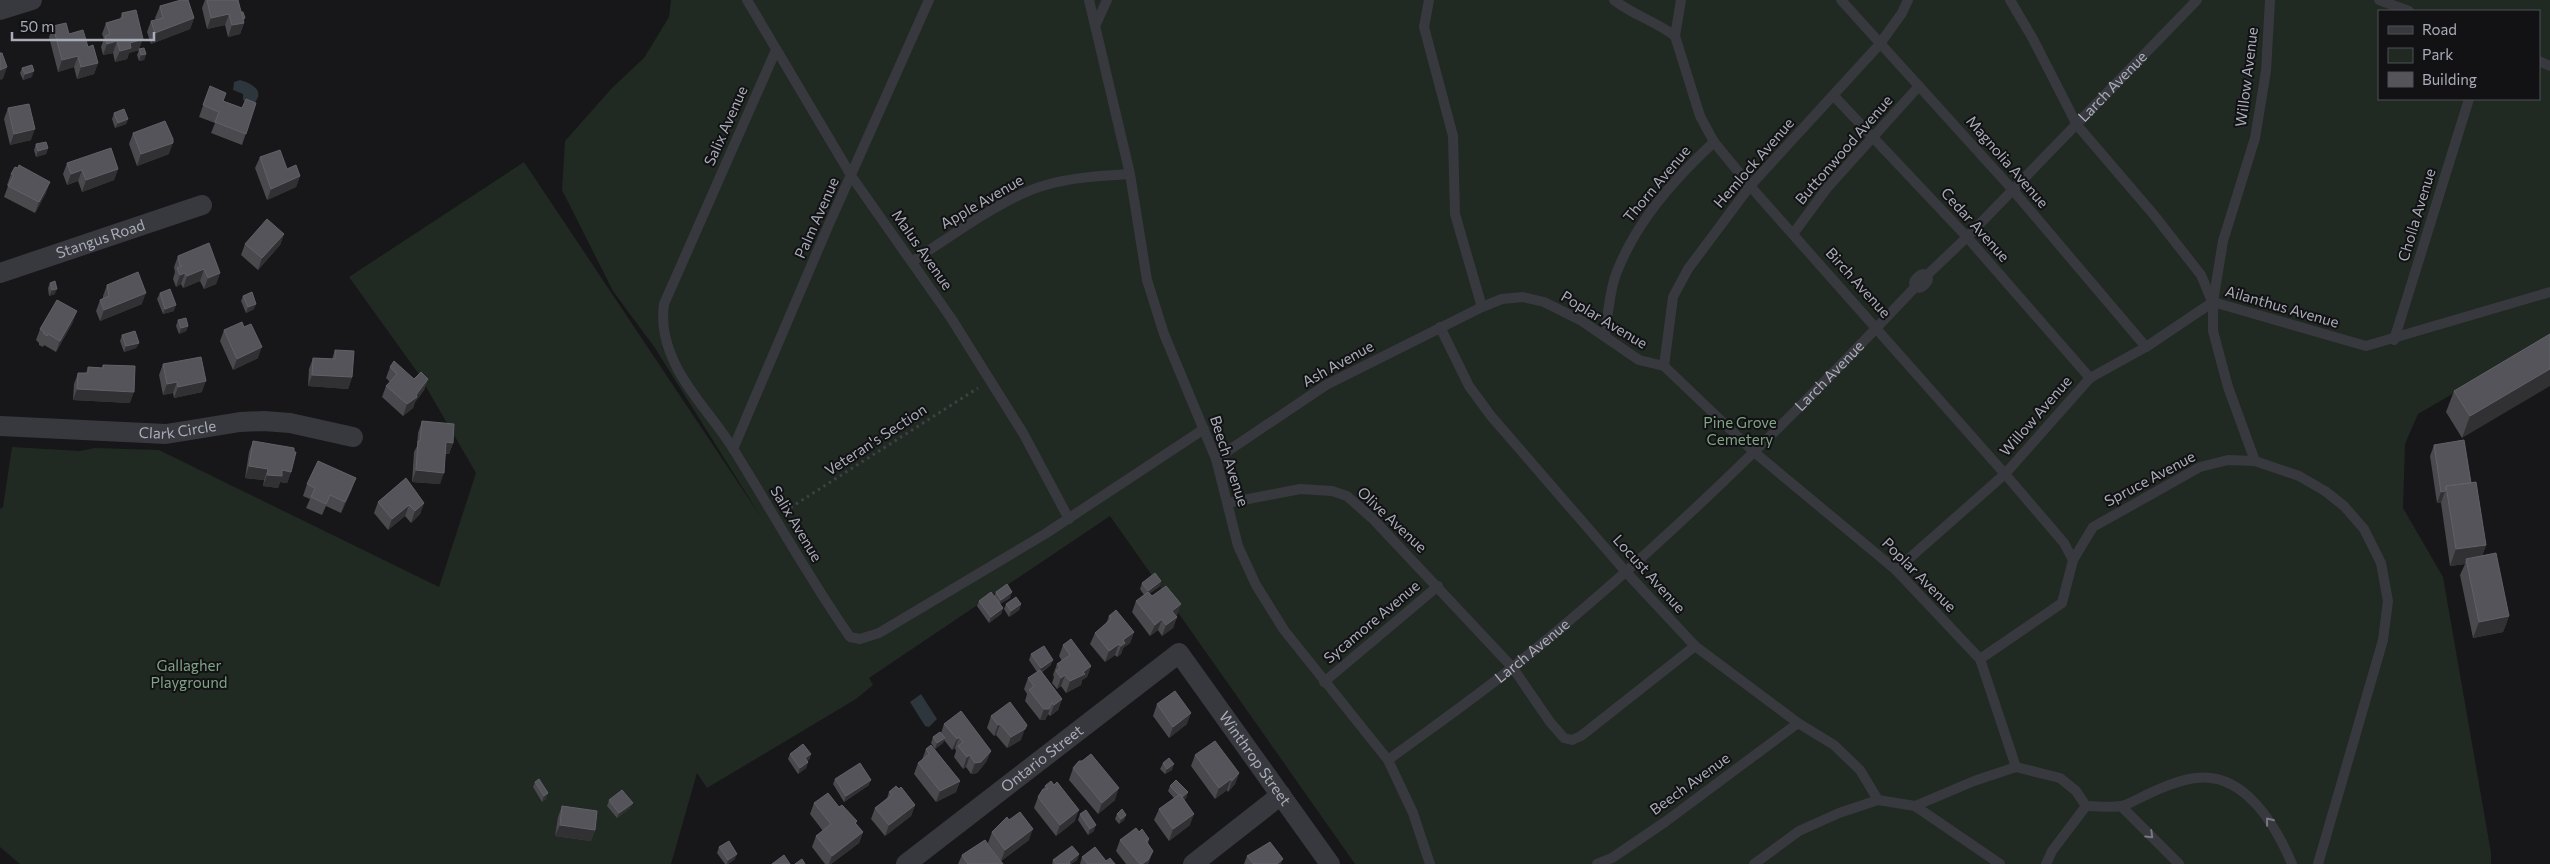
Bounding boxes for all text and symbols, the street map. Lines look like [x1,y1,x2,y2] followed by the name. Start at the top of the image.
[12,10,155,42] scale bar
[2378,10,2540,100] legend
[20,17,54,35] text: 50 m
[2422,20,2457,38] text: Road
[2231,26,2261,128] street label: Willow Avenue
[2422,45,2453,63] text: Park
[2074,47,2150,125] street label: Larch Avenue
[2422,70,2477,88] text: Building
[700,83,751,168] street label: Salix Avenue
[1791,91,1896,208] street label: Buttonwood Avenue
[1963,112,2053,211] street label: Magnolia Avenue
[1709,114,1797,211] street label: Hemlock Avenue
[1619,141,1694,225] street label: Thorn Avenue
[2393,166,2439,263] street label: Cholla Avenue
[937,170,1026,232] street label: Apple Avenue
[790,174,842,261] street label: Palm Avenue
[1938,184,2014,265] street label: Cedar Avenue
[889,206,957,293] street label: Malus Avenue
[53,215,147,262] street label: Stangus Road
[1823,244,1895,321] street label: Birch Avenue
[2223,281,2341,331] street label: Ailanthus Avenue
[1558,286,1651,352] street label: Poplar Avenue
[1299,336,1376,390] street label: Ash Avenue
[1791,336,1867,414] street label: Larch Avenue
[1996,372,2075,459] street label: Willow Avenue
[821,400,930,479] street label: Veteran's Section
[1207,413,1253,508] street label: Beech Avenue
[1703,413,1777,448] park label: Pine Grove Cemetery
[138,416,218,442] street label: Clark Circle
[2101,447,2198,510] street label: Spruce Avenue
[767,482,827,565] street label: Salix Avenue
[1354,483,1431,556] street label: Olive Avenue
[1610,530,1690,616] street label: Locust Avenue
[1879,533,1961,615] street label: Poplar Avenue
[1320,576,1423,667] street label: Sycamore Avenue
[1491,614,1573,686] street label: Larch Avenue
[151,656,227,691] park label: Gallagher Playground
[1216,708,1295,809] street label: Winthrop Street
[997,721,1086,795] street label: Ontario Street
[1646,748,1733,818] street label: Beech Avenue
[2265,818,2274,827] one-way arrow
[2144,829,2153,838] one-way arrow

